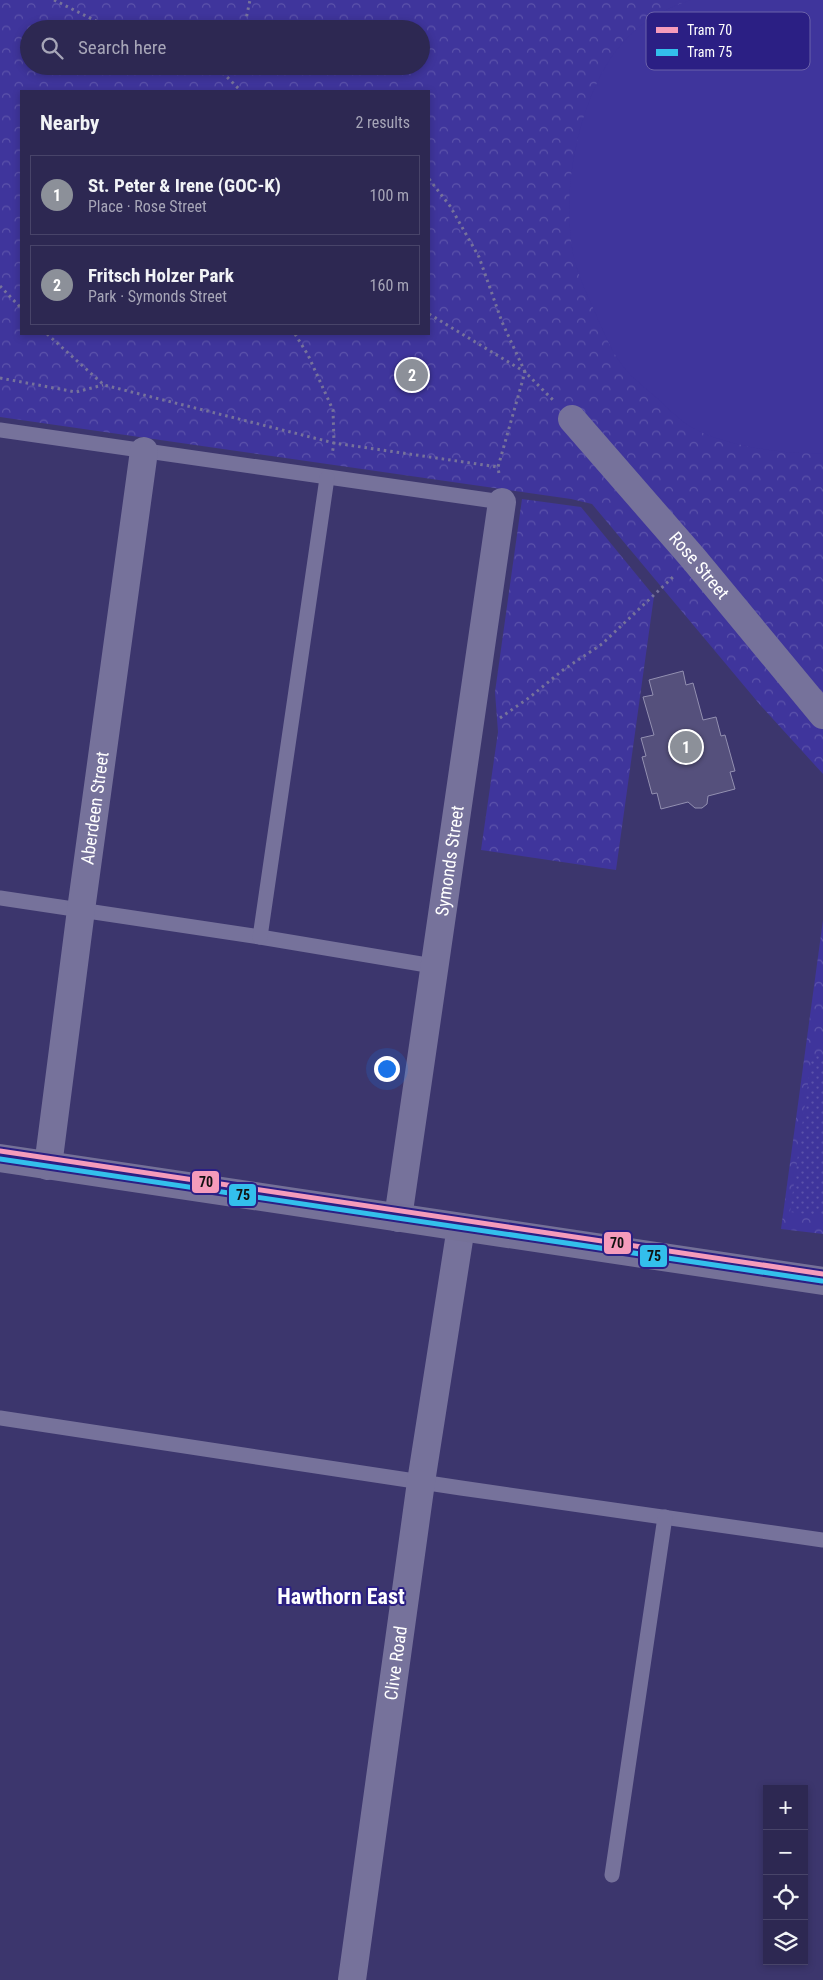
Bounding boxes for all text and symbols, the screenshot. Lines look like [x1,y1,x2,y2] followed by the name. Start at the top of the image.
[646,12,810,70] legend
[20,20,430,75] search box
[687,22,732,38] text: Tram 70
[38,34,66,62] icon: search
[78,36,166,59] text: Search here
[687,44,732,60] text: Tram 75
[40,111,99,135] text: Nearby
[355,113,410,132] text: 2 results
[88,174,281,197] text: St. Peter & Irene (GOC-K)
[53,186,61,205] text: 1
[370,186,409,205] text: 100 m
[88,197,207,216] text: Place · Rose Street
[88,264,234,287] text: Fritsch Holzer Park
[53,276,61,295] text: 2
[370,276,409,295] text: 160 m
[88,287,227,306] text: Park · Symonds Street
[396,356,428,394] pin: 2
[665,527,734,603] street label: Rose Street
[670,728,702,766] pin: 1
[76,750,113,866] street label: Aberdeen Street
[431,804,468,917] street label: Symonds Street
[374,1056,400,1082] your location
[191,1170,220,1194] line badge: 70
[199,1174,213,1190] text: 70
[228,1183,257,1207] line badge: 75
[236,1187,250,1203] text: 75
[603,1231,632,1255] line badge: 70
[610,1235,624,1251] text: 70
[639,1244,668,1268] line badge: 75
[647,1248,661,1264] text: 75
[277,1584,405,1609] district label: Hawthorn East
[380,1624,411,1701] street label: Clive Road
[763,1785,808,1965] map controls
[763,1785,808,1830] button: +
[763,1830,808,1875] button: −
[763,1875,808,1920] button: locate
[763,1920,808,1965] button: layers

